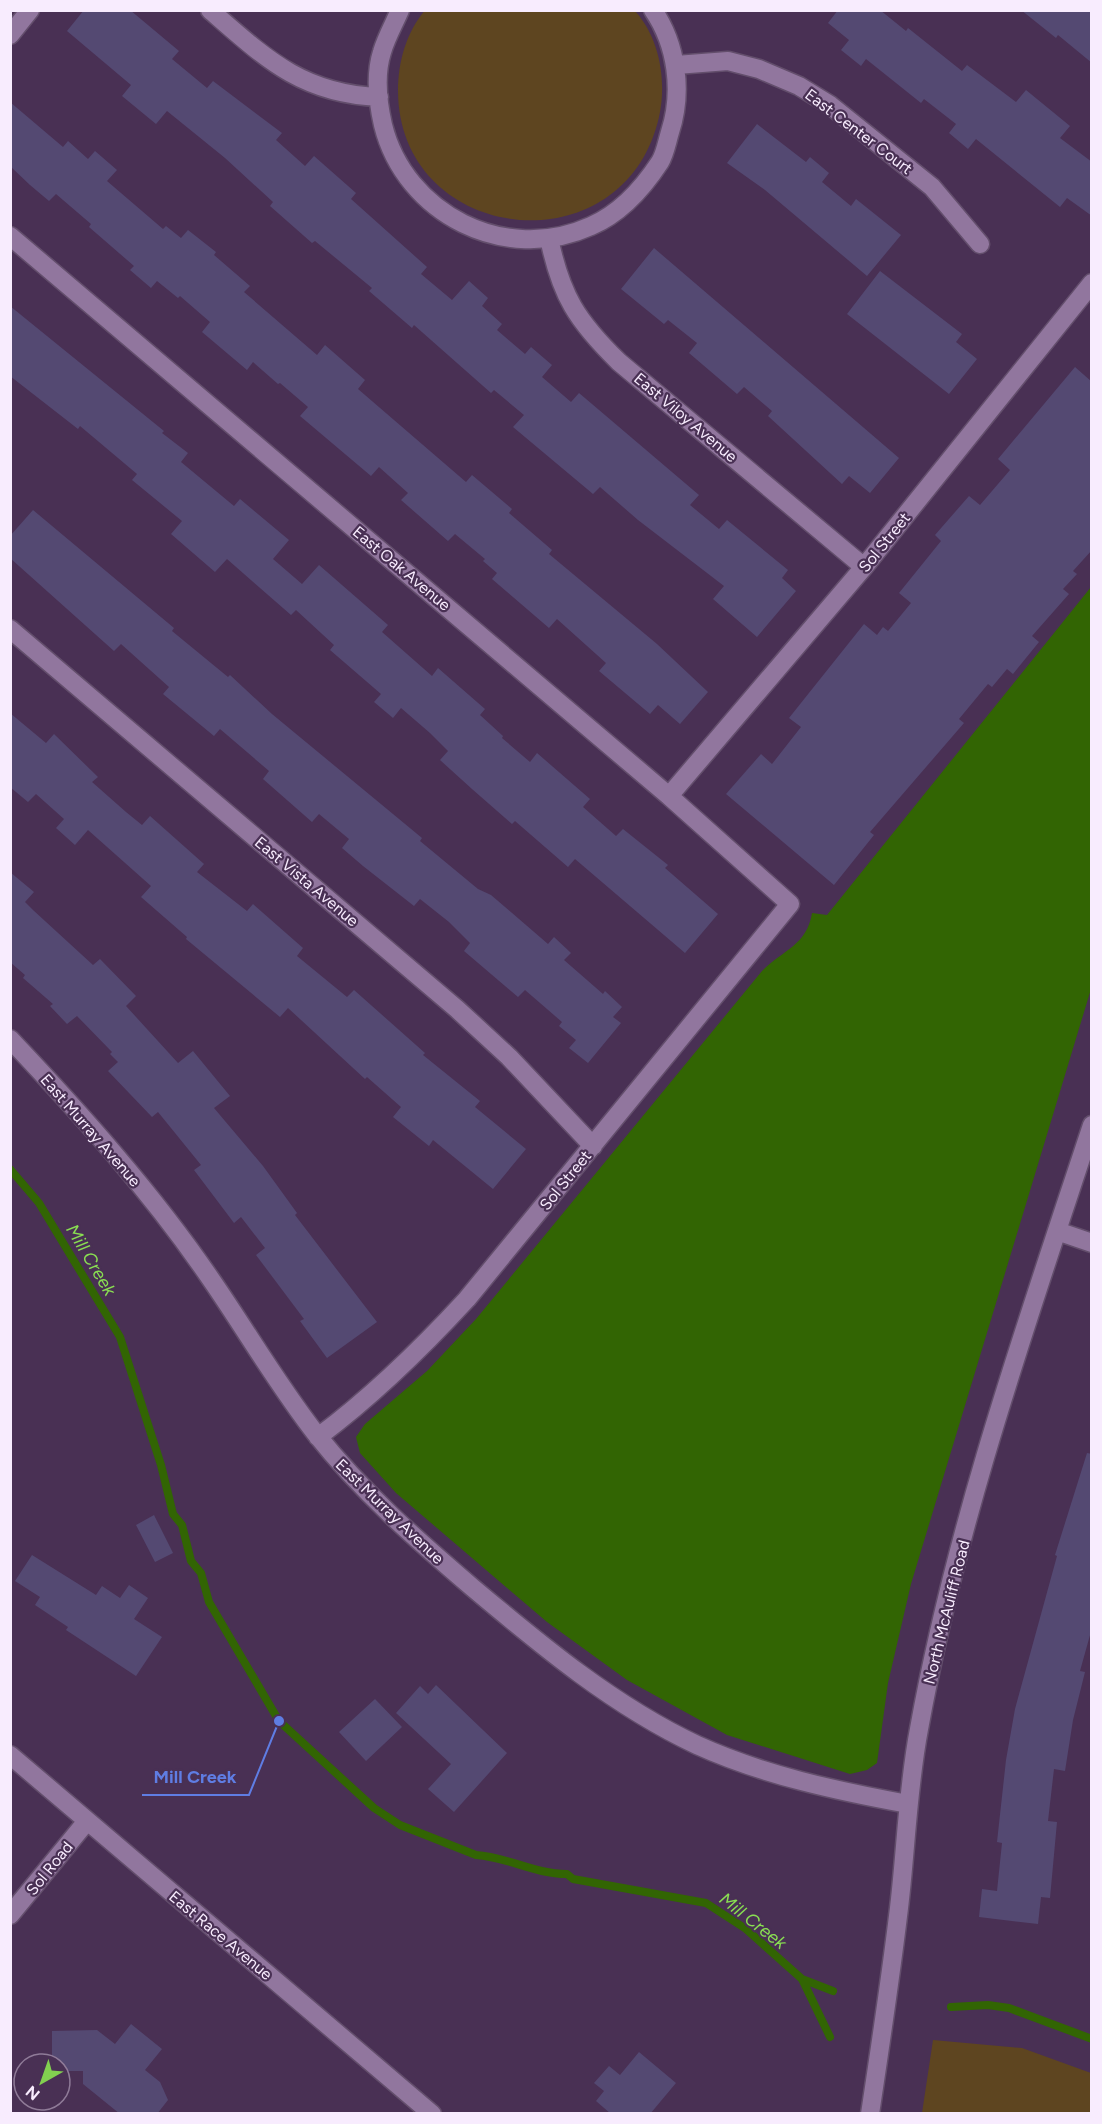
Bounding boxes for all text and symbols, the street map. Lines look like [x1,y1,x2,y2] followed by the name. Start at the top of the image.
[801,85,916,178] street label: East Center Court
[630,369,741,466] street label: East Viloy Avenue
[855,509,914,576] street label: Sol Street
[349,522,455,615] street label: East Oak Avenue
[251,832,363,930] street label: East Vista Avenue
[37,1070,145,1191] street label: East Murray Avenue
[536,1147,595,1214] street label: Sol Street
[61,1220,122,1301] water label: Mill Creek
[332,1455,448,1568] street label: East Murray Avenue
[919,1538,974,1686] street label: North McAuliff Road
[142,1759,249,1795] callout: Mill Creek
[154,1766,237,1788] text: Mill Creek
[22,1838,77,1899] street label: Sol Road
[165,1887,276,1984] street label: East Race Avenue
[715,1888,792,1955] water label: Mill Creek
[12,2052,72,2112] north arrow
[22,2082,44,2104] text: N

